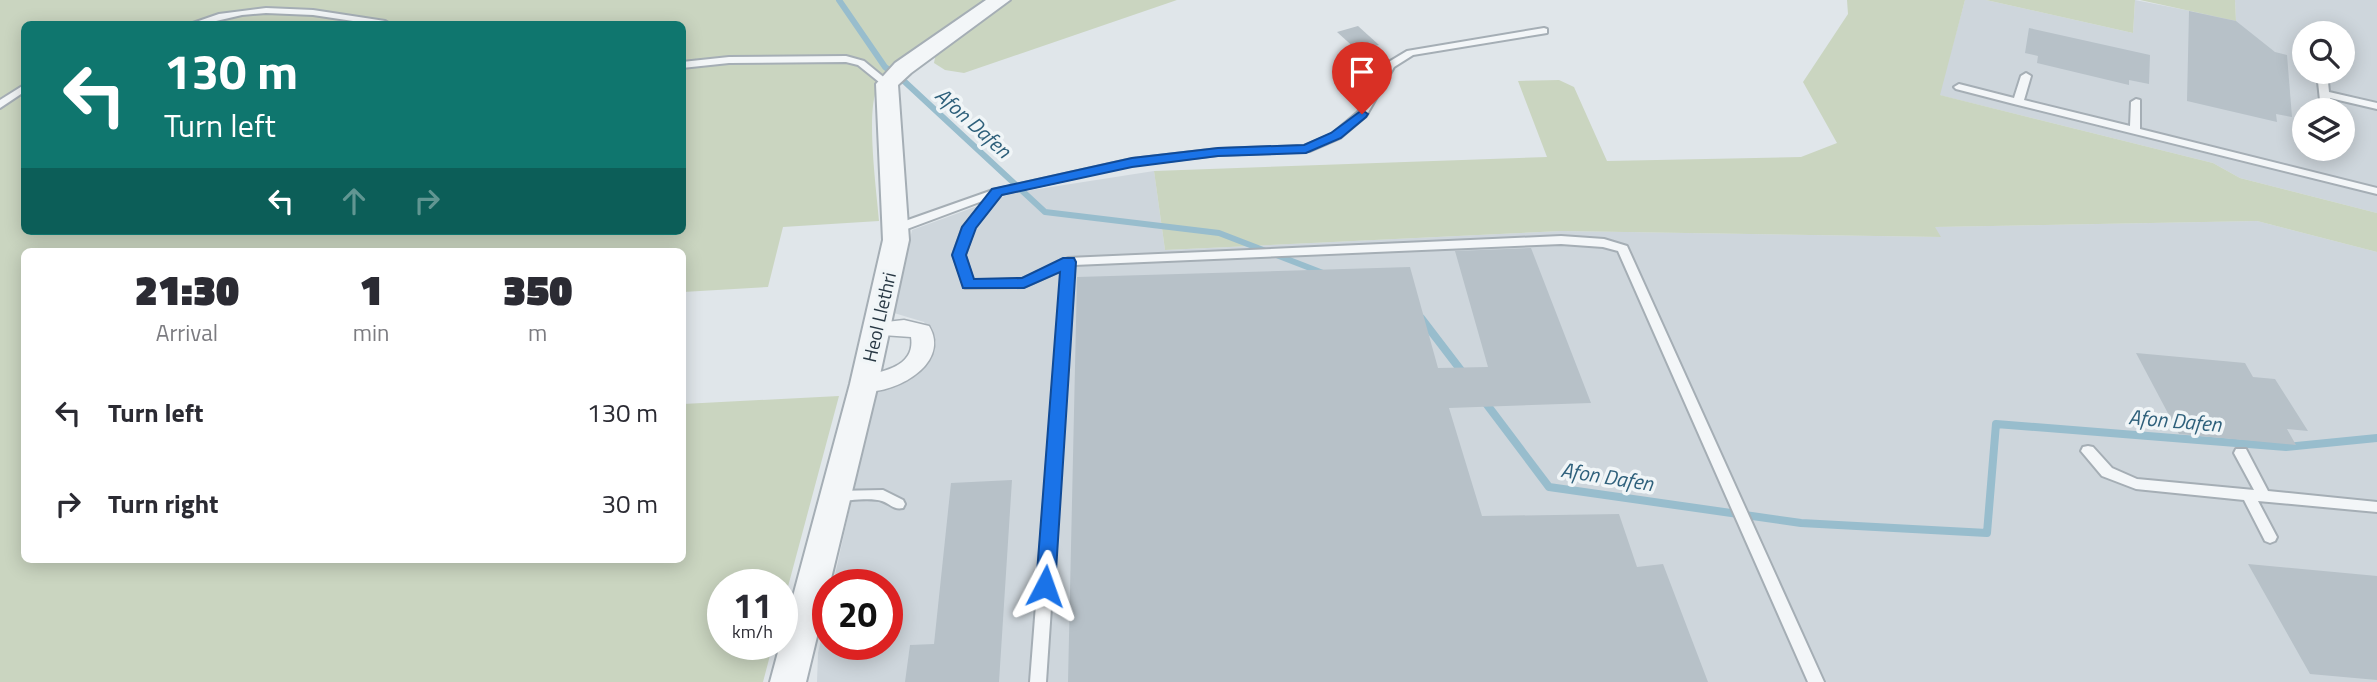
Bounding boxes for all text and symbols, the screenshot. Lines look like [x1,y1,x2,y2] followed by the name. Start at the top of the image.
[2292,21,2355,161] map controls
[2292,21,2355,84] button: search
[164,33,298,108] text: 130 m
[1332,42,1392,114] pin
[49,49,140,140] icon: left
[1343,53,1381,91] icon: arrive
[928,79,1019,166] water label: Afon Dafen
[2292,98,2355,161] button: layers
[164,101,276,149] text: Turn left
[262,182,300,220] icon: left
[335,182,373,220] icon: ahead
[408,182,446,220] icon: right
[135,257,239,321] text: 21:30
[360,257,383,321] text: 1
[503,257,572,321] text: 350
[854,269,903,365] street label: Heol Llethri
[156,315,218,350] text: Arrival
[353,315,389,350] text: min
[528,315,547,350] text: m
[108,393,203,432] text: Turn left
[587,393,658,432] text: 130 m
[49,394,87,432] icon: left
[2127,400,2223,440] water label: Afon Dafen
[1559,453,1656,499] water label: Afon Dafen
[108,484,219,523] text: Turn right
[601,484,658,523] text: 30 m
[49,485,87,523] icon: right
[1008,549,1082,623] position arrow
[812,569,903,660] speed limit sign: 20
[733,578,772,632] text: 11
[732,618,773,645] text: km/h

